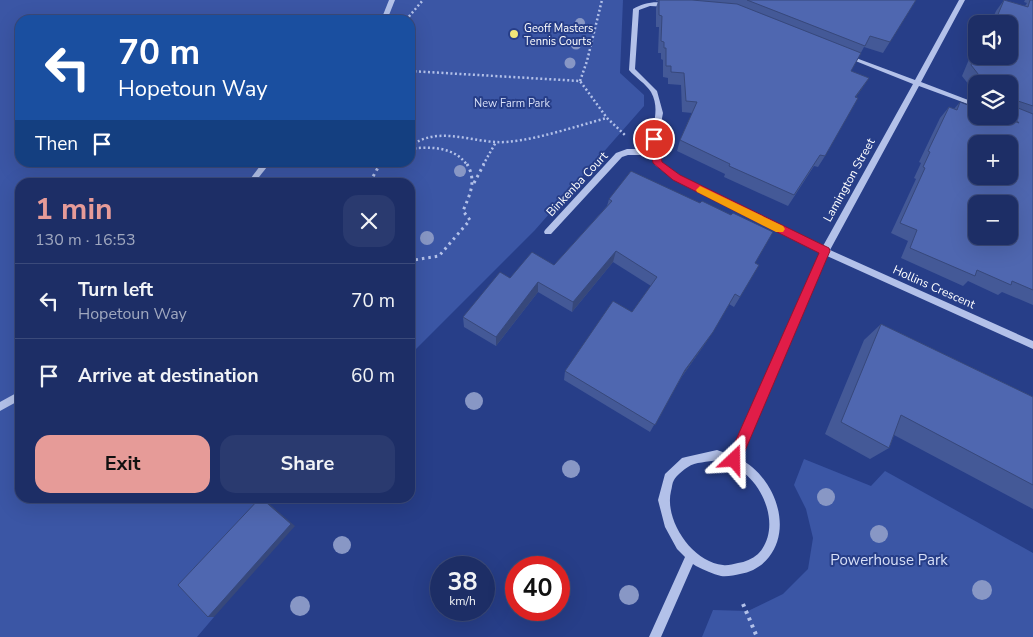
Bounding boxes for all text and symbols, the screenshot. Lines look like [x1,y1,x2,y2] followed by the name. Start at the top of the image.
[968,15,1018,245] map controls
[968,15,1018,65] button: sound
[524,21,593,49] place label: Geoff Masters Tennis Courts
[508,28,520,40] marker: Geoff Masters Tennis Courts
[118,29,200,76] text: 70 m
[35,35,100,100] icon: left
[118,74,268,104] text: Hopetoun Way
[968,75,1018,125] button: layers
[474,96,550,111] park label: New Farm Park
[633,118,675,160] pin
[640,125,668,153] icon: arrive
[88,130,116,158] icon: arrive
[35,131,78,157] text: Then
[819,135,879,225] street label: Lamington Street
[968,135,1018,185] button: +
[543,148,612,220] street label: Binkenba Court
[35,189,113,230] text: 1 min
[343,195,395,247] button: close
[968,195,1018,245] button: −
[35,229,136,251] text: 130 m · 16:53
[890,262,978,313] street label: Hollins Crescent
[78,277,153,303] text: Turn left
[35,287,63,315] icon: left
[351,288,395,314] text: 70 m
[78,303,187,325] text: Hopetoun Way
[35,362,63,390] icon: arrive
[78,363,259,389] text: Arrive at destination
[351,363,395,389] text: 60 m
[707,433,759,485] position arrow
[35,435,210,493] button: Exit
[220,435,395,493] button: Share
[830,550,948,570] park label: Powerhouse Park
[505,556,570,621] speed limit sign: 40
[447,565,478,599] text: 38
[449,593,476,609] text: km/h

